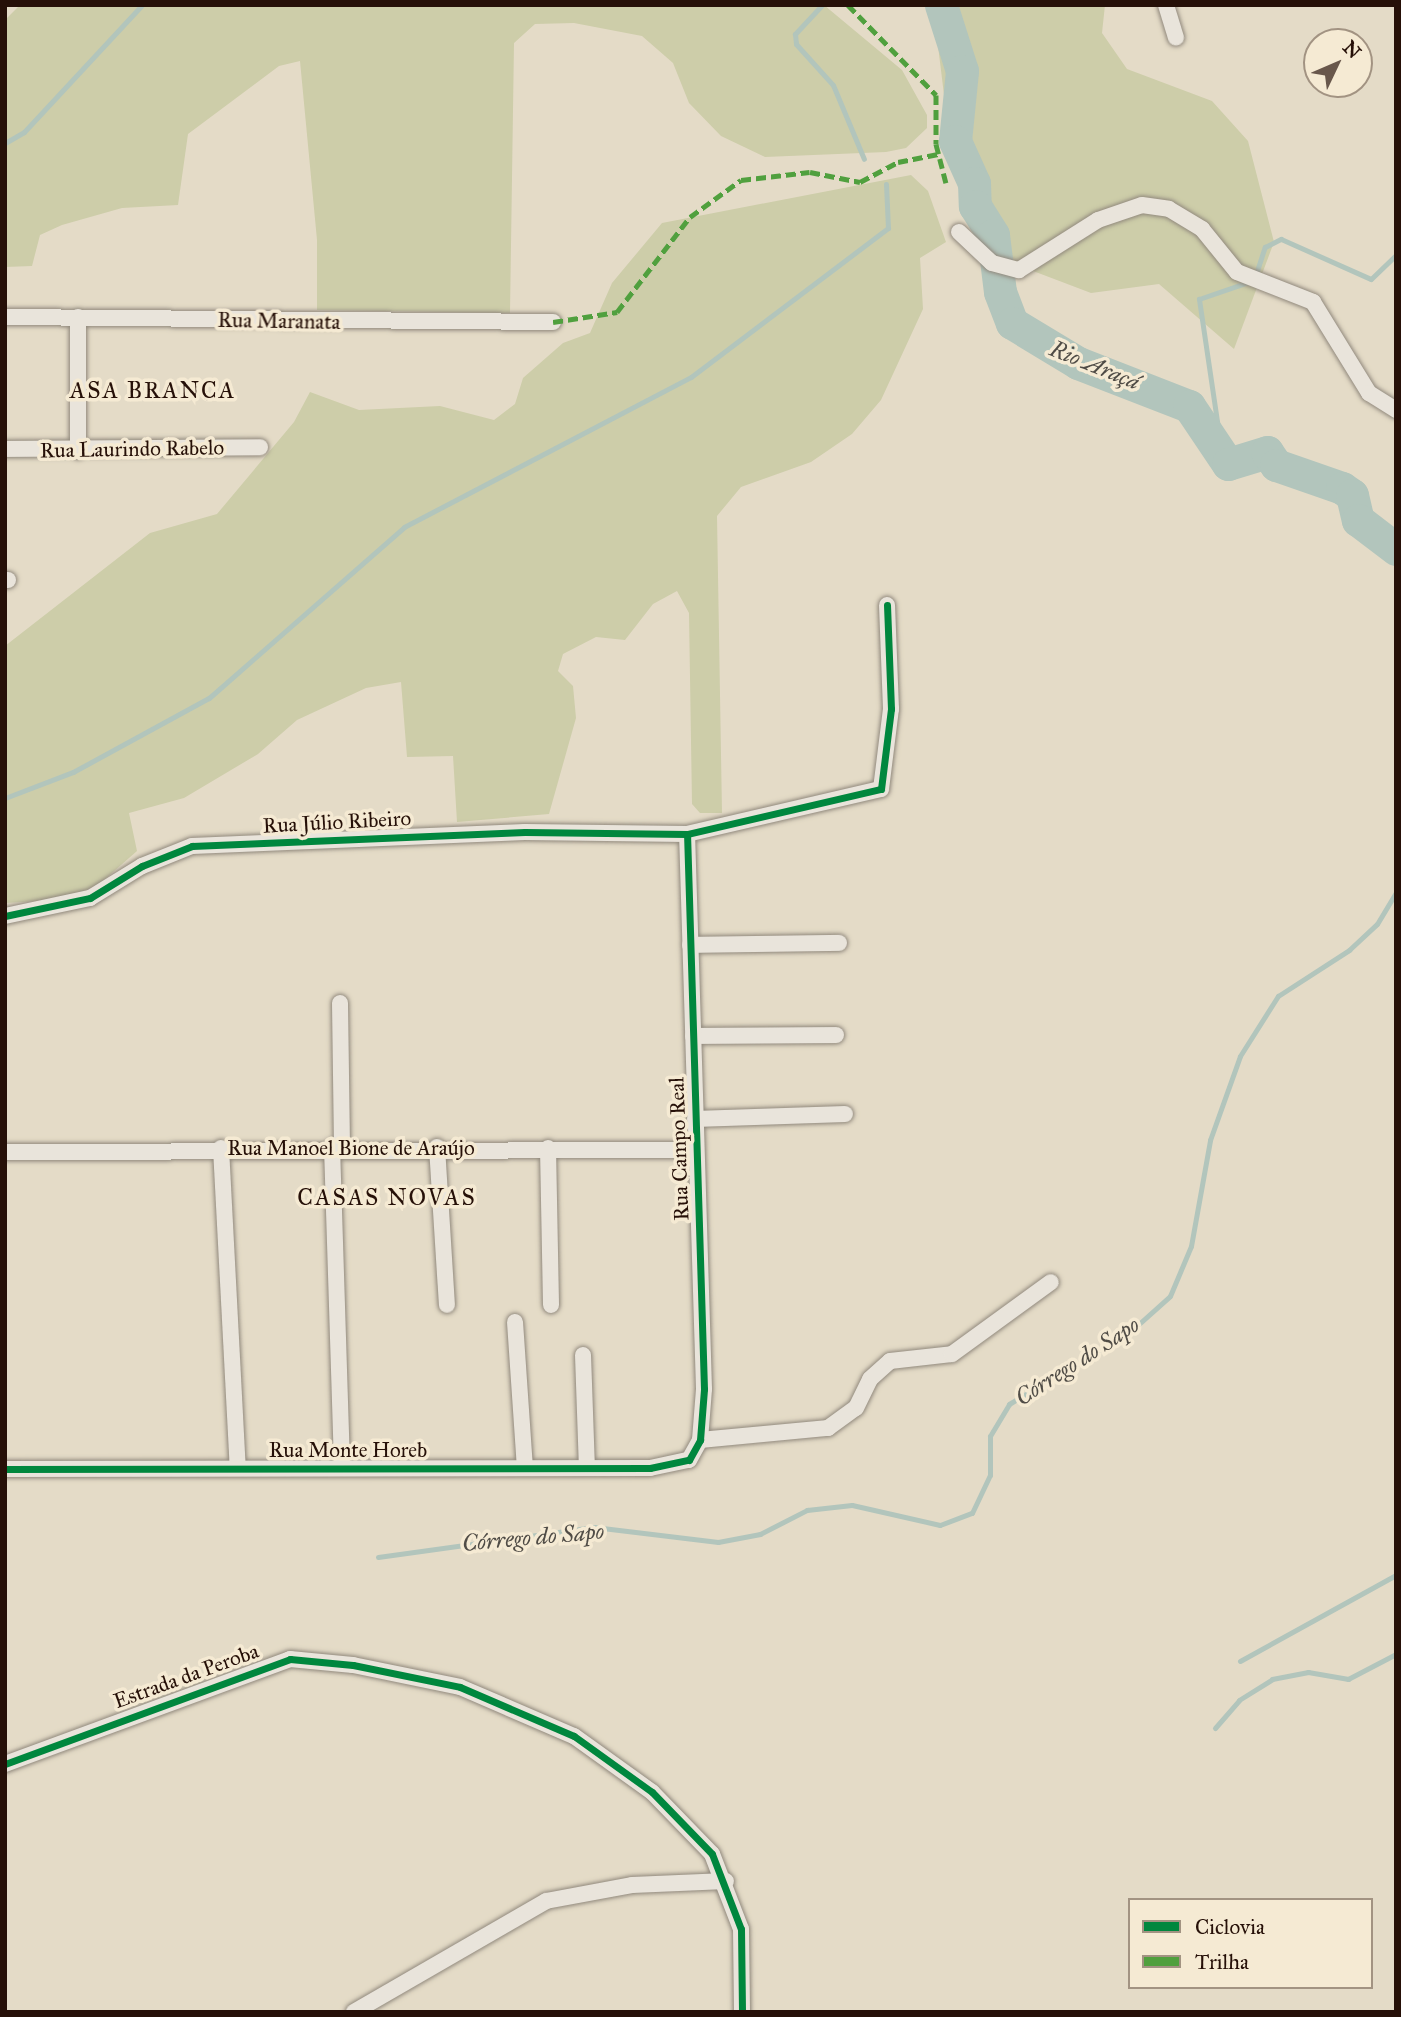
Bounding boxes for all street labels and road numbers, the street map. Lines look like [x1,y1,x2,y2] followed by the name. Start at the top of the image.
[217,307,341,335] street label: Rua Maranata
[40,435,224,463] street label: Rua Laurindo Rabelo
[262,806,412,838] street label: Rua Júlio Ribeiro
[664,1077,694,1221] street label: Rua Campo Real
[227,1135,475,1161] street label: Rua Manoel Bione de Araújo
[269,1437,427,1463] street label: Rua Monte Horeb
[110,1638,262,1714] street label: Estrada da Peroba

